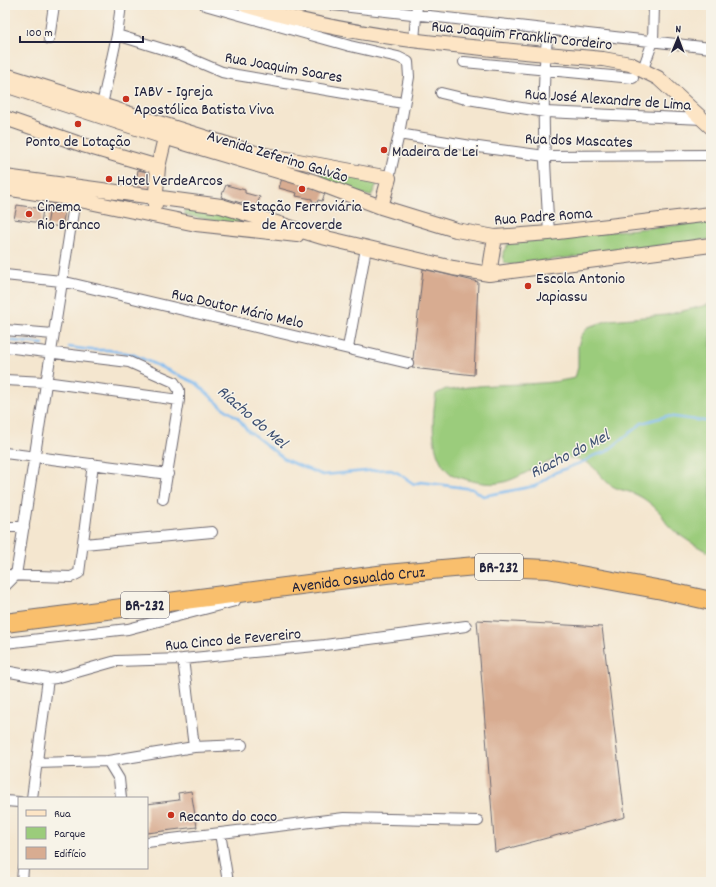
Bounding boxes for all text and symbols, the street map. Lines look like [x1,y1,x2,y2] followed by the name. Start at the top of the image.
[430,16,613,57] street label: Rua Joaquim Franklin Cordeiro
[20,18,143,44] scale bar
[658,18,698,58] north arrow
[675,22,682,38] text: N
[26,25,53,42] text: 100 m
[223,47,345,90] street label: Rua Joaquim Soares
[134,81,274,122] place label: IABV - Igreja Apostólica Batista Viva
[524,83,692,118] street label: Rua José Alexandre de Lima
[121,94,131,104] marker: IABV - Igreja Apostólica Batista Viva
[73,119,83,129] marker: Ponto de Lotação
[204,125,351,190] street label: Avenida Zeferino Galvão
[524,128,634,155] street label: Rua dos Mascates
[25,131,131,154] place label: Ponto de Lotação
[392,141,478,164] place label: Madeira de Lei
[379,145,389,155] marker: Madeira de Lei
[117,170,223,193] place label: Hotel VerdeArcos
[104,174,114,184] marker: Hotel VerdeArcos
[297,184,307,194] marker: Estação Ferroviária de Arcoverde
[37,196,100,237] place label: Cinema Rio Branco
[242,196,362,237] place label: Estação Ferroviária de Arcoverde
[493,203,593,232] street label: Rua Padre Roma
[24,209,34,219] marker: Cinema Rio Branco
[536,268,625,309] place label: Escola Antonio Japiassu
[523,281,533,291] marker: Escola Antonio Japiassu
[169,283,306,336] street label: Rua Doutor Mário Melo
[211,381,293,457] water label: Riacho do Mel
[526,424,616,486] water label: Riacho do Mel
[475,554,523,580] road number: BR-232
[290,562,426,600] street label: Avenida Oswaldo Cruz
[121,592,169,618] road number: BR-232
[164,623,302,658] street label: Rua Cinco de Fevereiro
[18,797,148,869] legend
[54,806,71,823] text: Rua
[179,806,277,829] place label: Recanto do coco
[166,810,176,820] marker: Recanto do coco
[54,826,85,843] text: Parque
[54,846,86,863] text: Edifício

